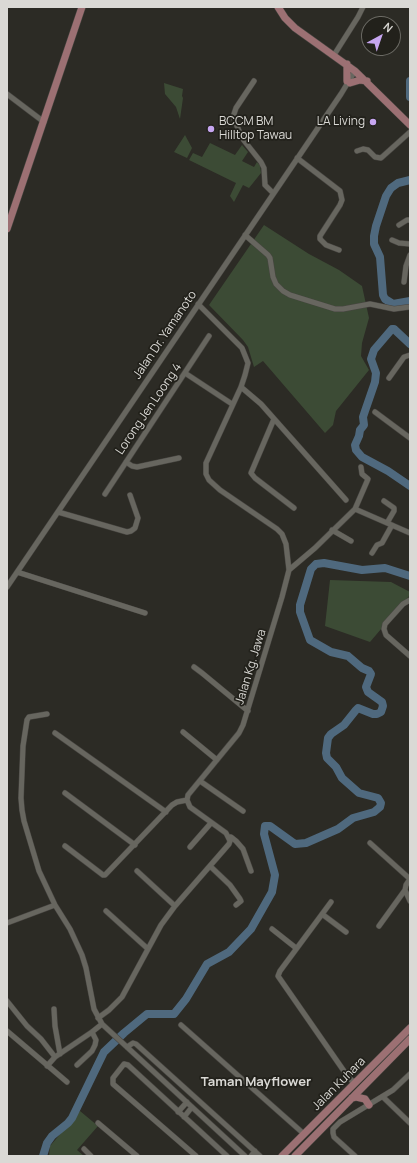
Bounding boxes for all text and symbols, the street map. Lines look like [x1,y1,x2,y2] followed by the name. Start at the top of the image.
[361,16,401,56] north arrow
[381,19,396,35] text: N
[219,115,292,143] place label: BCCM BM Hilltop Tawau
[317,115,365,129] place label: LA Living
[368,117,378,127] marker: LA Living
[206,124,216,134] marker: BCCM BM Hilltop Tawau
[130,288,200,382] street label: Jalan Dr. Yamanoto
[113,361,185,457] street label: Lorong Jen Loong 4
[233,628,269,706] street label: Jalan Kg. Jawa
[309,1054,369,1114] street label: Jalan Kuhara
[201,1074,311,1090] district label: Taman Mayflower

